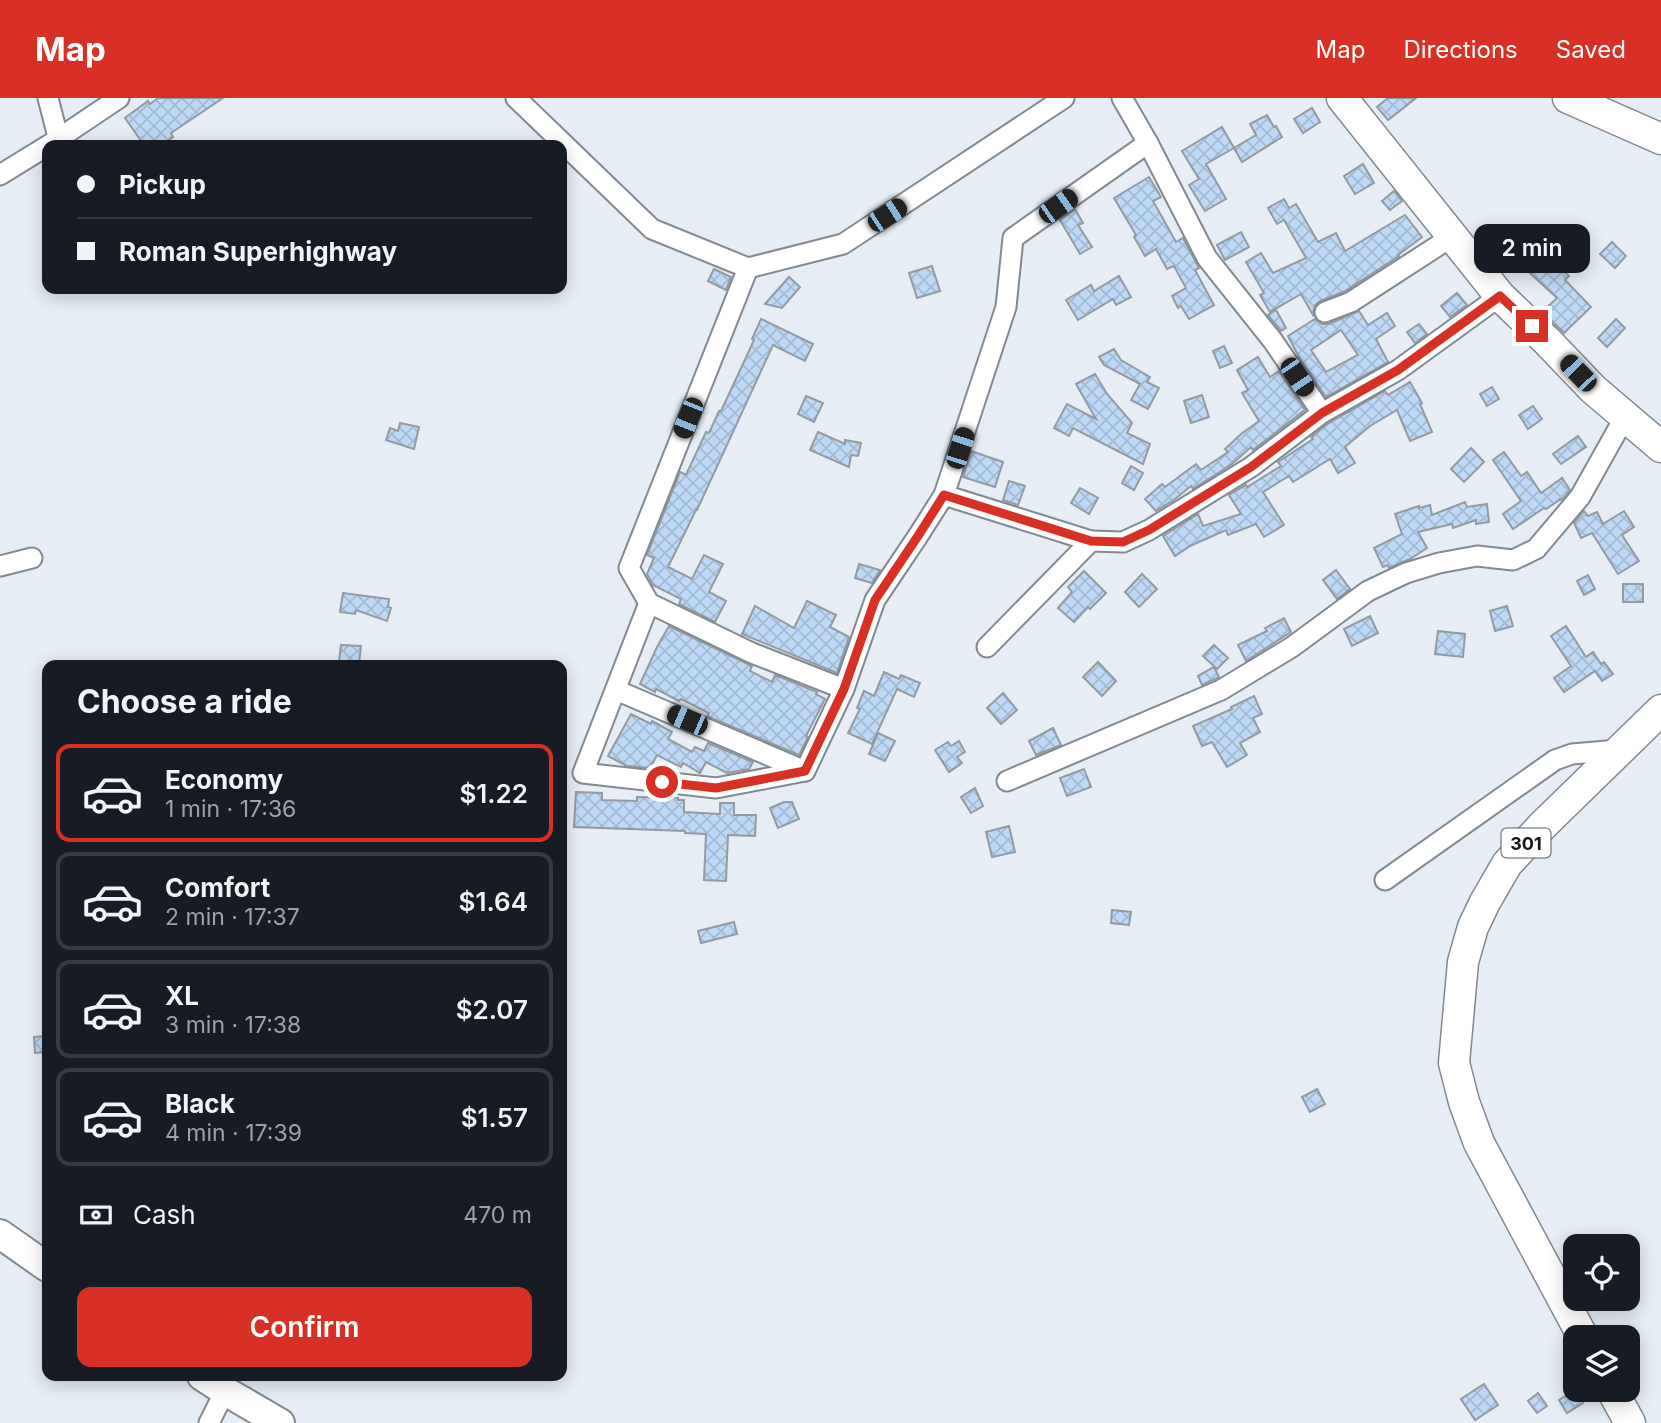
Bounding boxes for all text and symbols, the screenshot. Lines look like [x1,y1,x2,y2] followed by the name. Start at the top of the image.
[35,29,106,69] text: Map
[1316,35,1365,64] text: Map
[1403,35,1518,64] text: Directions
[1556,35,1626,64] text: Saved
[119,169,206,200] text: Pickup
[1035,185,1082,227] car
[864,195,911,235] car
[1474,224,1590,274] callout: 2 min
[1502,234,1562,262] text: 2 min
[119,236,397,267] text: Roman Superhighway
[1516,310,1548,342] route end
[1556,351,1601,395] car
[1277,354,1318,400] car
[671,395,706,441] car
[944,425,977,471] car
[77,682,292,721] text: Choose a ride
[664,702,711,738] car
[81,762,144,825] icon: car
[165,764,283,795] text: Economy
[646,766,678,798] route start
[459,778,528,809] text: $1.22
[165,795,296,823] text: 1 min · 17:36
[1502,828,1550,858] road number: 301
[81,870,144,933] icon: car
[165,872,270,903] text: Comfort
[459,886,528,917] text: $1.64
[165,903,300,931] text: 2 min · 17:37
[81,978,144,1041] icon: car
[165,980,199,1011] text: XL
[456,994,528,1025] text: $2.07
[165,1011,301,1039] text: 3 min · 17:38
[81,1086,144,1149] icon: car
[165,1088,235,1119] text: Black
[461,1102,528,1133] text: $1.57
[165,1119,302,1147] text: 4 min · 17:39
[77,1196,115,1234] icon: cash
[133,1199,196,1230] text: Cash
[463,1201,532,1229] text: 470 m
[1563,1234,1640,1402] map controls
[1563,1234,1640,1311] button: locate
[77,1287,532,1367] button: Confirm
[1563,1325,1640,1402] button: layers

